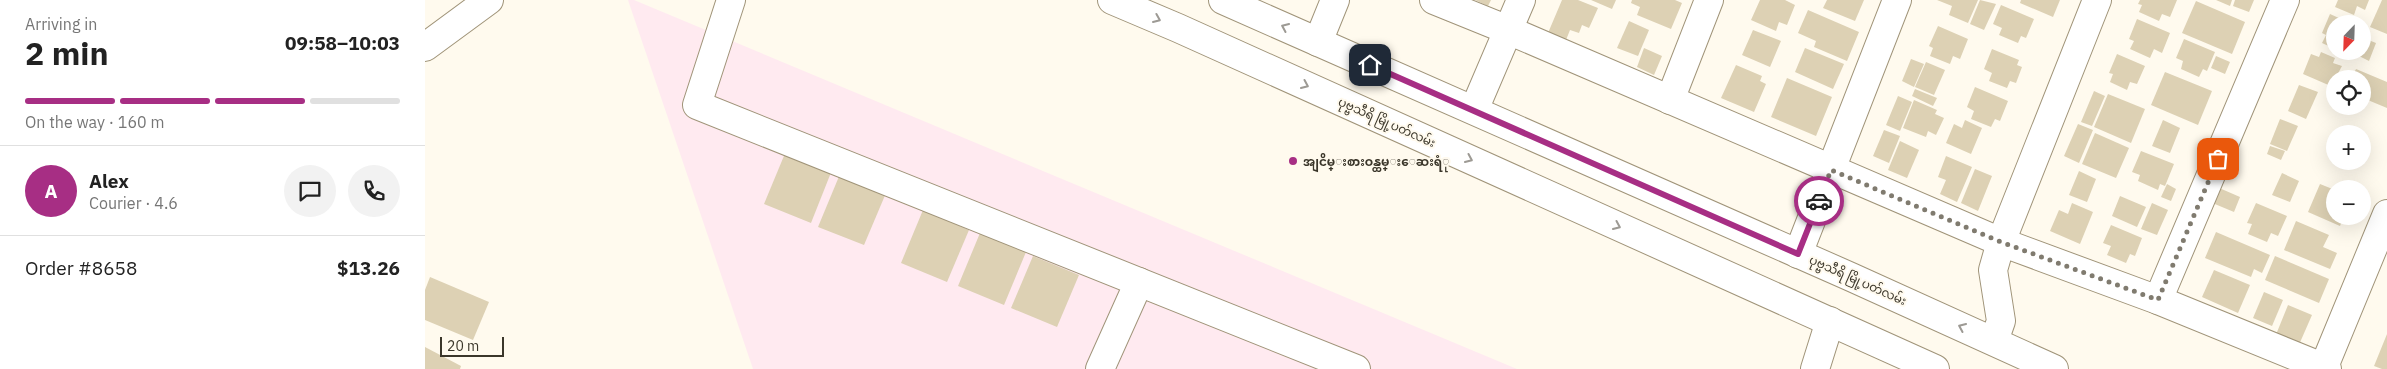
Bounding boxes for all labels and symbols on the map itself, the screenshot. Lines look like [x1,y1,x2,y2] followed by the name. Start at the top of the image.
[1152,12,1161,23] one-way arrow
[2326,15,2371,60] north arrow
[1281,23,1290,34] one-way arrow
[1349,44,1391,86] pin
[1300,79,1309,90] one-way arrow
[1335,93,1438,153] street label: ပုဗ္ဗသီရိ မြို့ပတ်လမ်း
[2197,138,2239,180] pin
[1303,153,1449,173] place label: အျငိမ္းစားဝန္ထမ္းေဆးရံု
[1464,153,1473,164] one-way arrow
[1287,155,1299,167] marker: အျငိမ္းစားဝန္ထမ္းေဆးရံု
[1794,176,1844,226] courier
[1612,220,1621,231] one-way arrow
[1806,251,1909,311] street label: ပုဗ္ဗသီရိ မြို့ပတ်လမ်း
[1958,322,1967,333] one-way arrow
[440,334,504,357] scale bar

